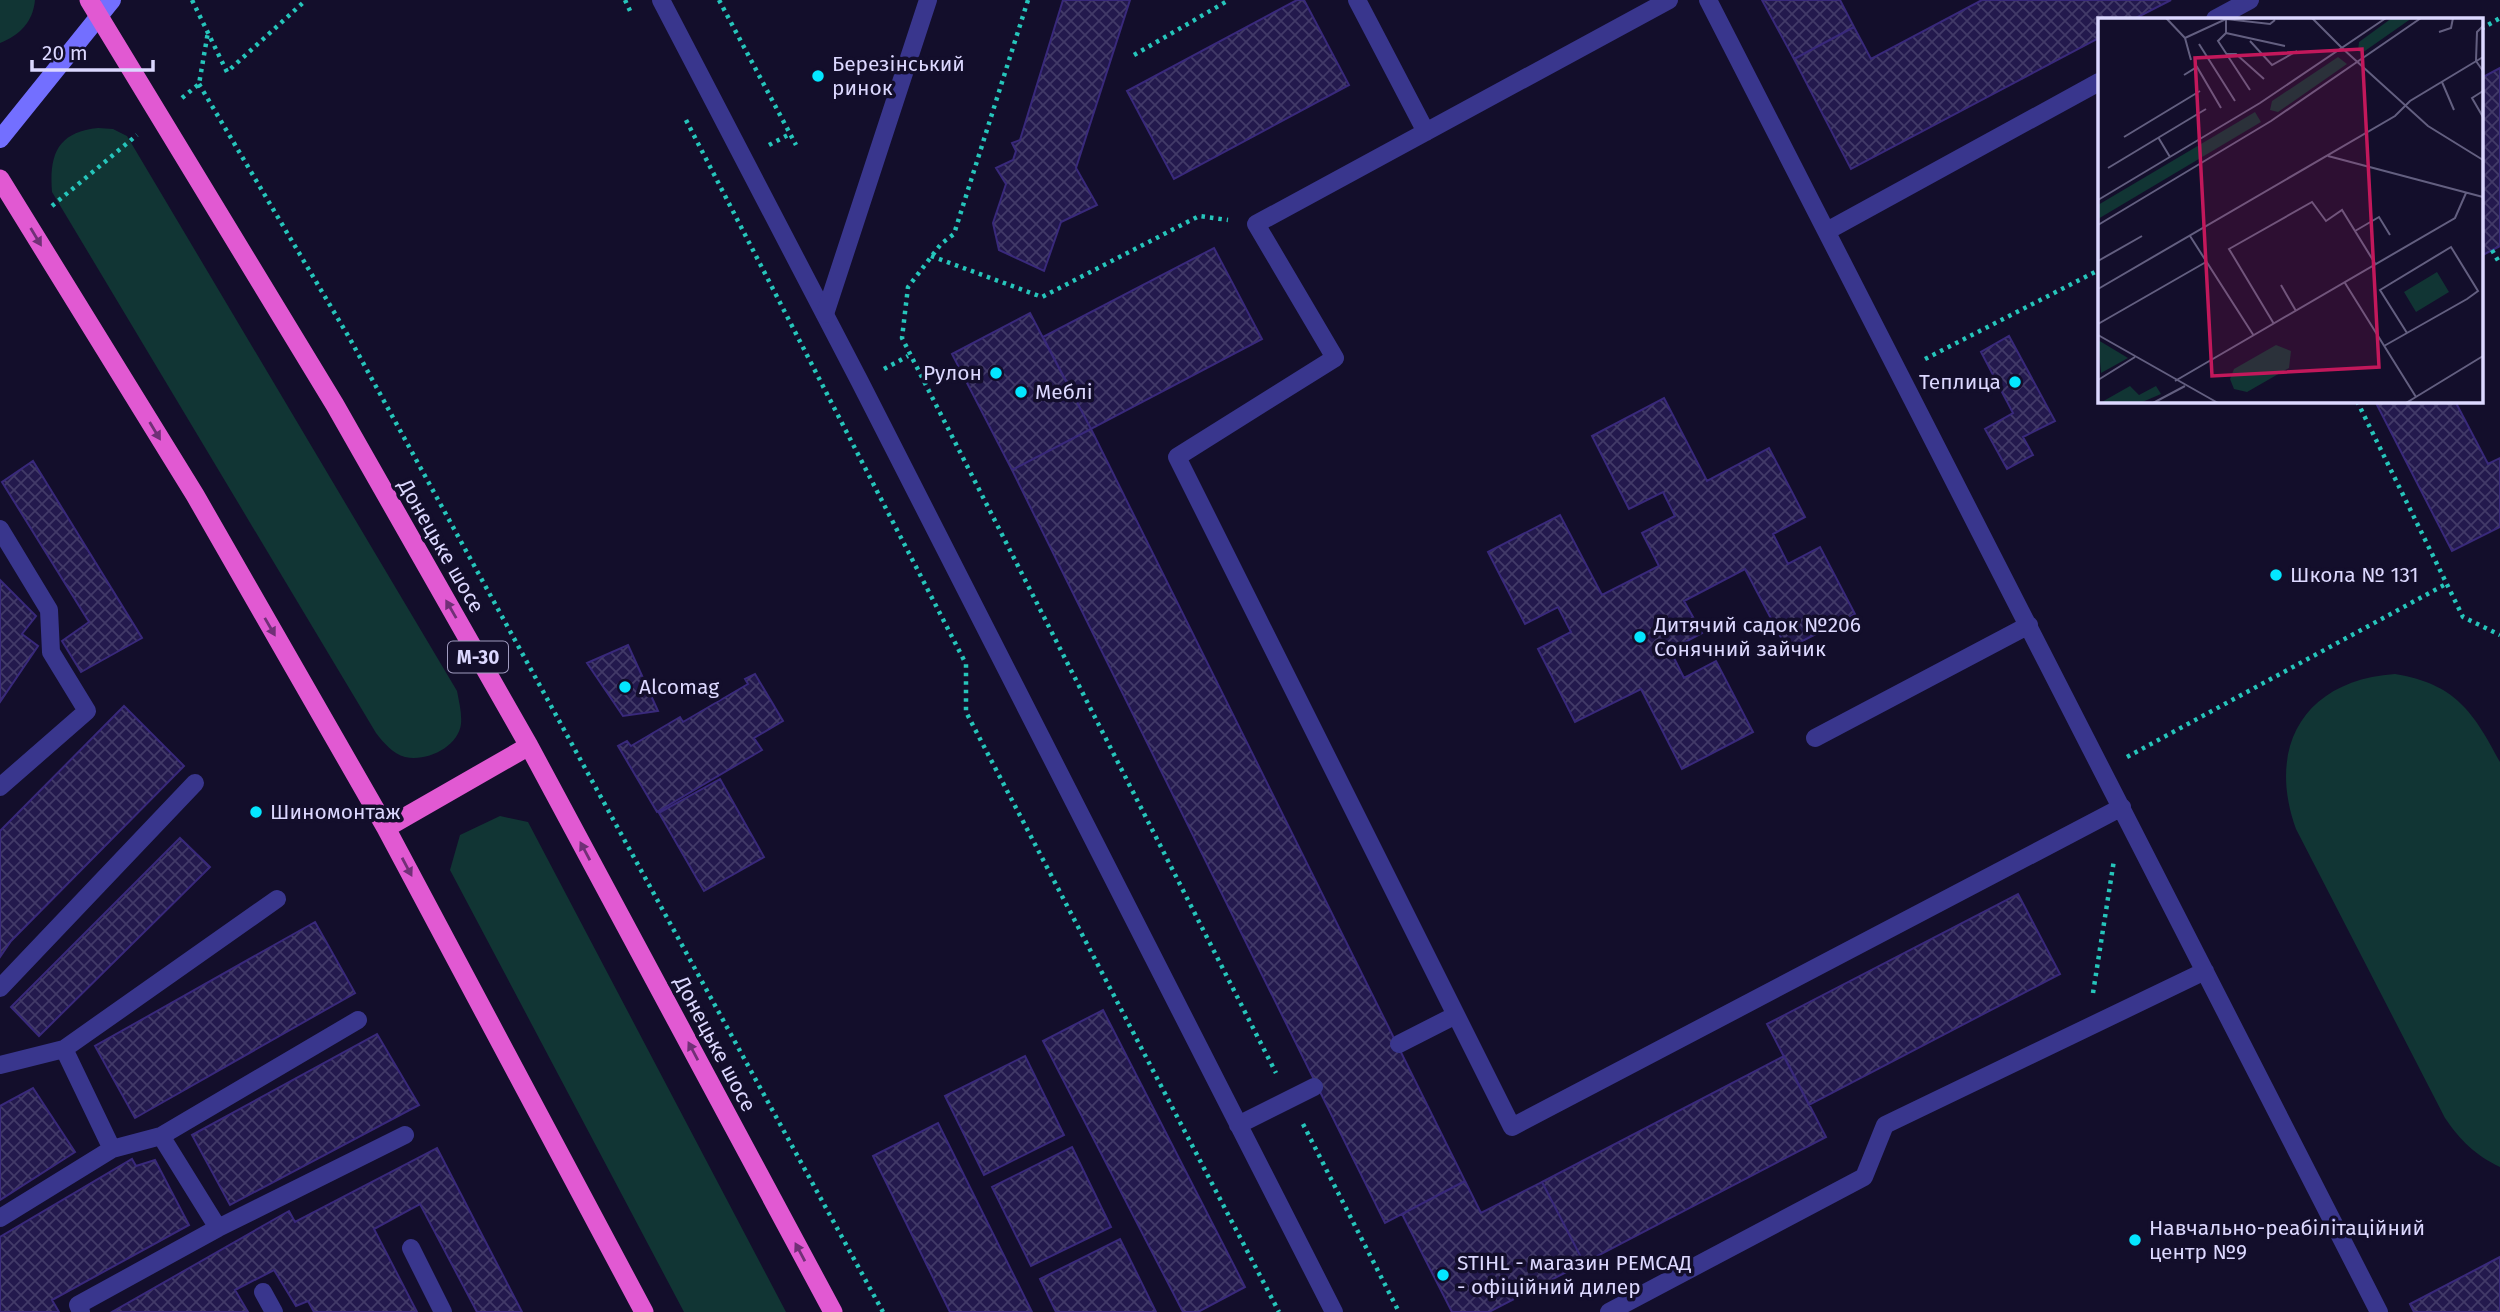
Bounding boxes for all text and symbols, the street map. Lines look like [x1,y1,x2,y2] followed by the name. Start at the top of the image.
[2098,18,2482,402] inset map
[32,28,152,72] scale bar
[42,40,88,66] text: 20 m
[832,51,965,101] place label: Березінський ринок
[810,68,826,84] marker: Березінський ринок
[30,227,43,246] one-way arrow
[923,360,982,386] place label: Рулон
[988,365,1004,381] marker: Рулон
[1919,369,2001,395] place label: Теплица
[2007,374,2023,390] marker: Теплица
[1035,379,1093,405] place label: Меблі
[1013,384,1029,400] marker: Меблі
[149,421,162,440] one-way arrow
[392,474,490,617] street label: Донецьке шосе
[2290,562,2419,588] place label: Школа № 131
[2268,567,2284,583] marker: Школа № 131
[445,600,457,619] one-way arrow
[1653,612,1861,662] place label: Дитячий садок №206 Сонячний зайчик
[264,617,276,636] one-way arrow
[1632,629,1648,645] marker: Дитячий садок №206 Сонячний зайчик
[448,642,508,672] road number: М-30
[639,674,719,700] place label: Alcomag
[617,679,633,695] marker: Alcomag
[270,799,401,825] place label: Шиномонтаж
[248,804,264,820] marker: Шиномонтаж
[579,841,591,861] one-way arrow
[401,857,413,877] one-way arrow
[668,971,762,1116] street label: Донецьке шосе
[687,1042,699,1061] one-way arrow
[2149,1215,2425,1265] place label: Навчально-реабілітаційний центр №9
[2127,1232,2143,1248] marker: Навчально-реабілітаційний центр №9
[795,1242,806,1262] one-way arrow
[1457,1250,1692,1300] place label: STIHL - магазин РЕМСАД - офіційний дилер
[1435,1267,1451,1283] marker: STIHL - магазин РЕМСАД - офіційний дилер

